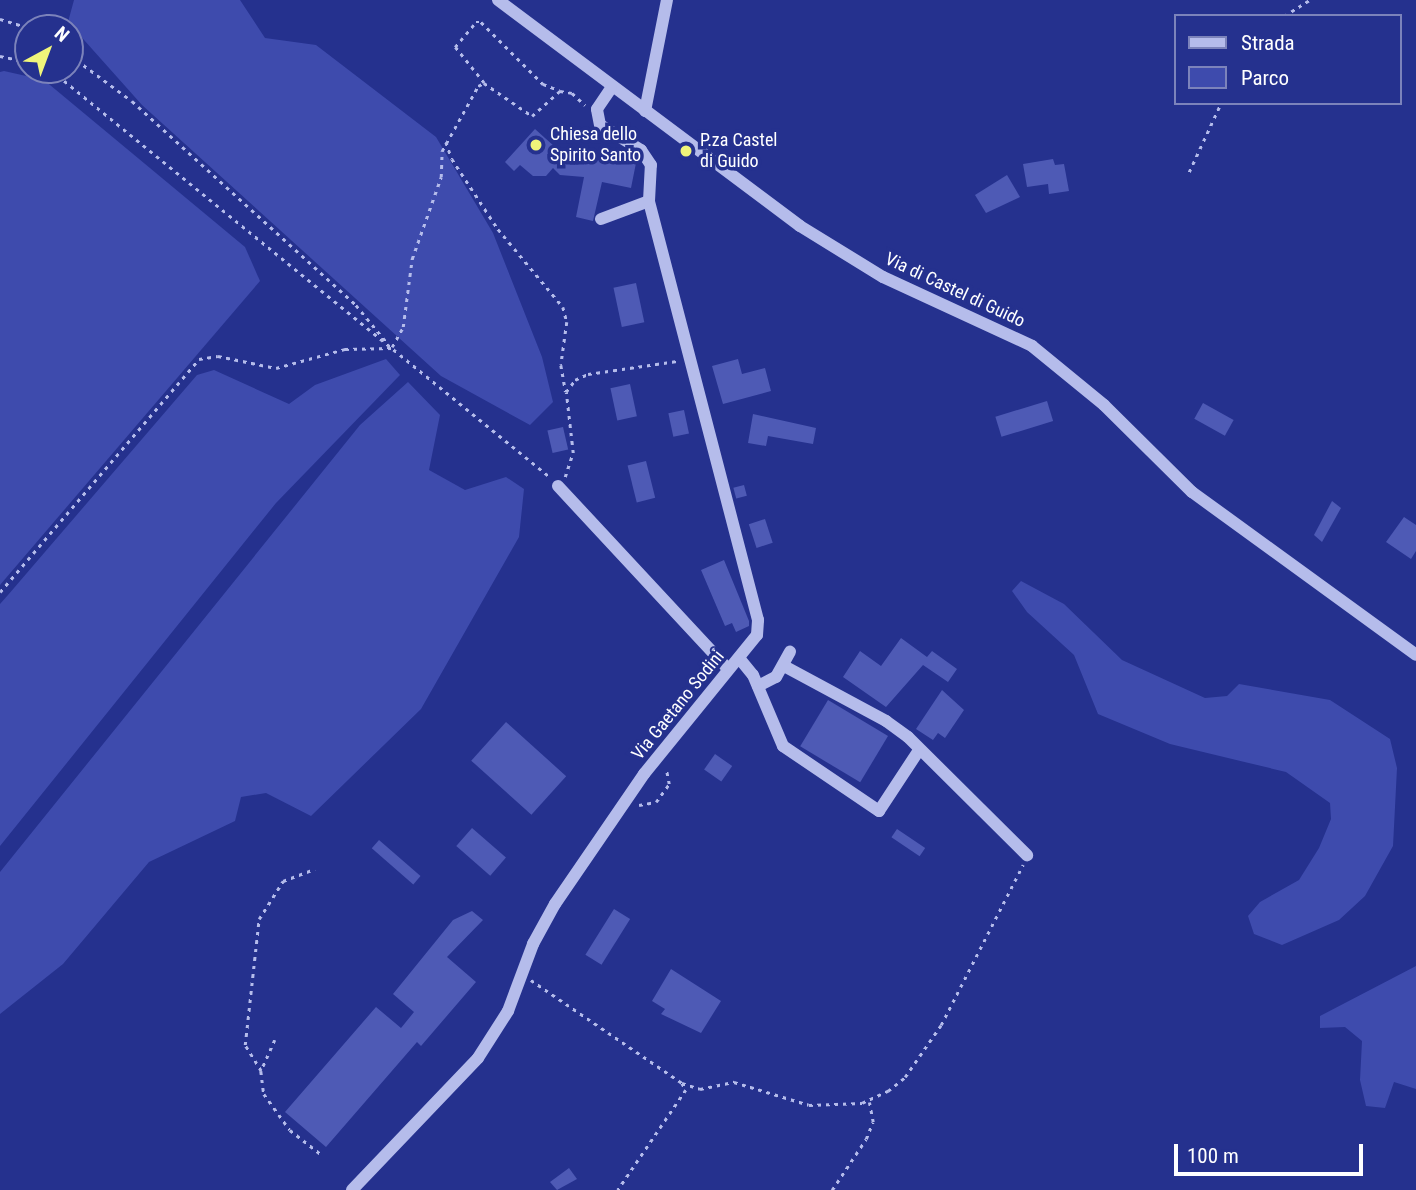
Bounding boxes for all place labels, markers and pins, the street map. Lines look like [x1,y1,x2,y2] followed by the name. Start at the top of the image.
[550,124,641,166] place label: Chiesa dello Spirito Santo
[700,130,777,172] place label: P.za Castel di Guido
[528,137,544,153] marker: Chiesa dello Spirito Santo
[678,143,694,159] marker: P.za Castel di Guido

